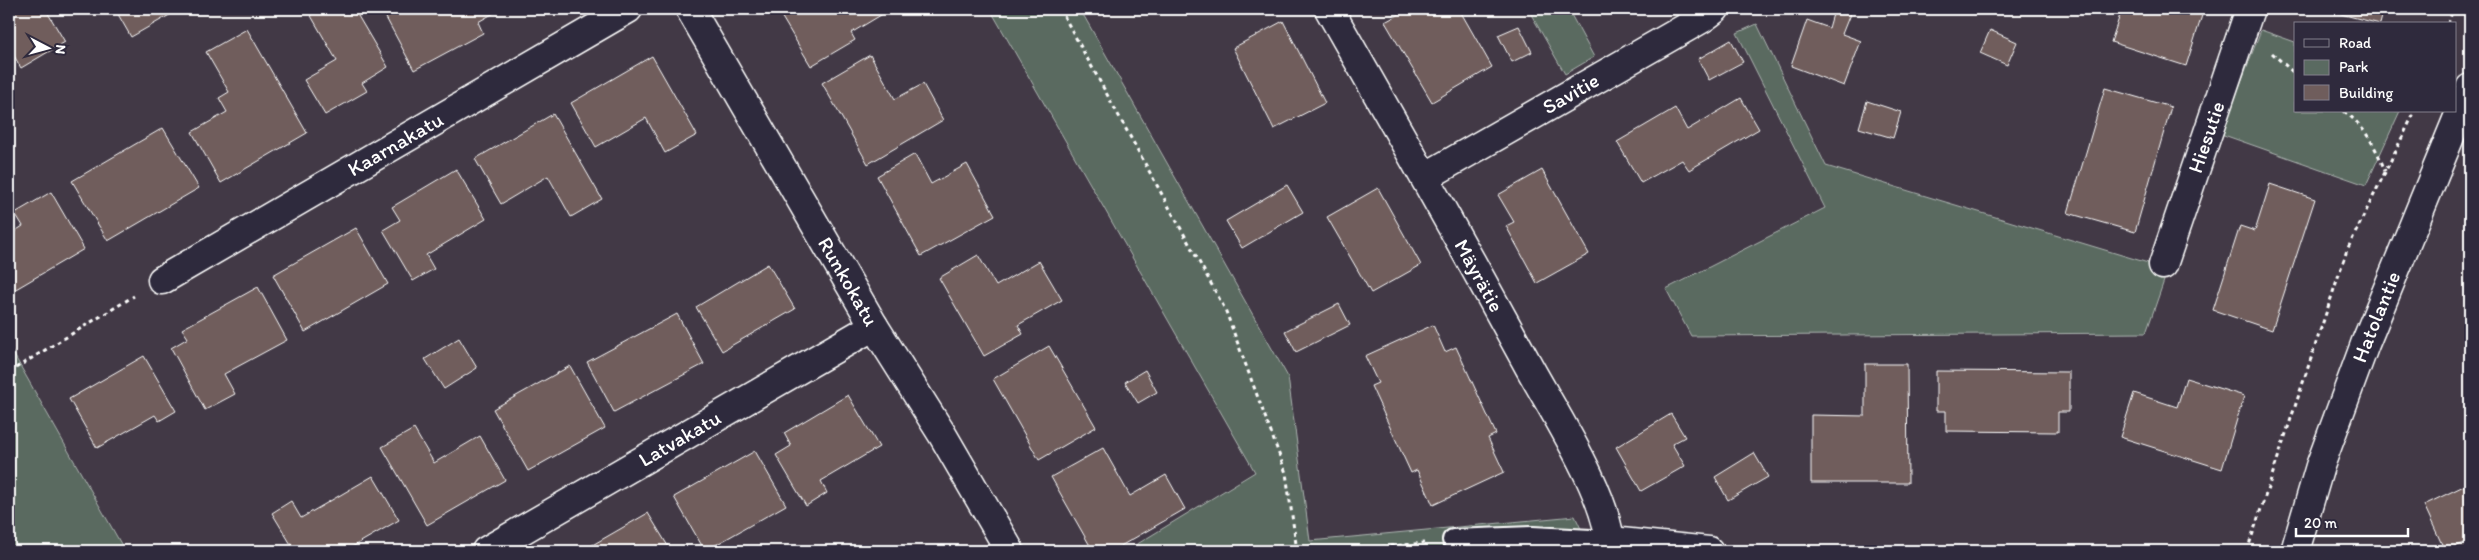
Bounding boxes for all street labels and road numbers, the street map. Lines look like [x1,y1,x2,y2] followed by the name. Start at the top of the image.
[1538,67,1603,119] street label: Savitie
[2182,98,2230,176] street label: Hiesutie
[343,106,447,181] street label: Kaarnakatu
[813,232,884,331] street label: Runkokatu
[1449,235,1510,316] street label: Mäyrätie
[2346,267,2405,366] street label: Hatolantie
[634,404,725,472] street label: Latvakatu

